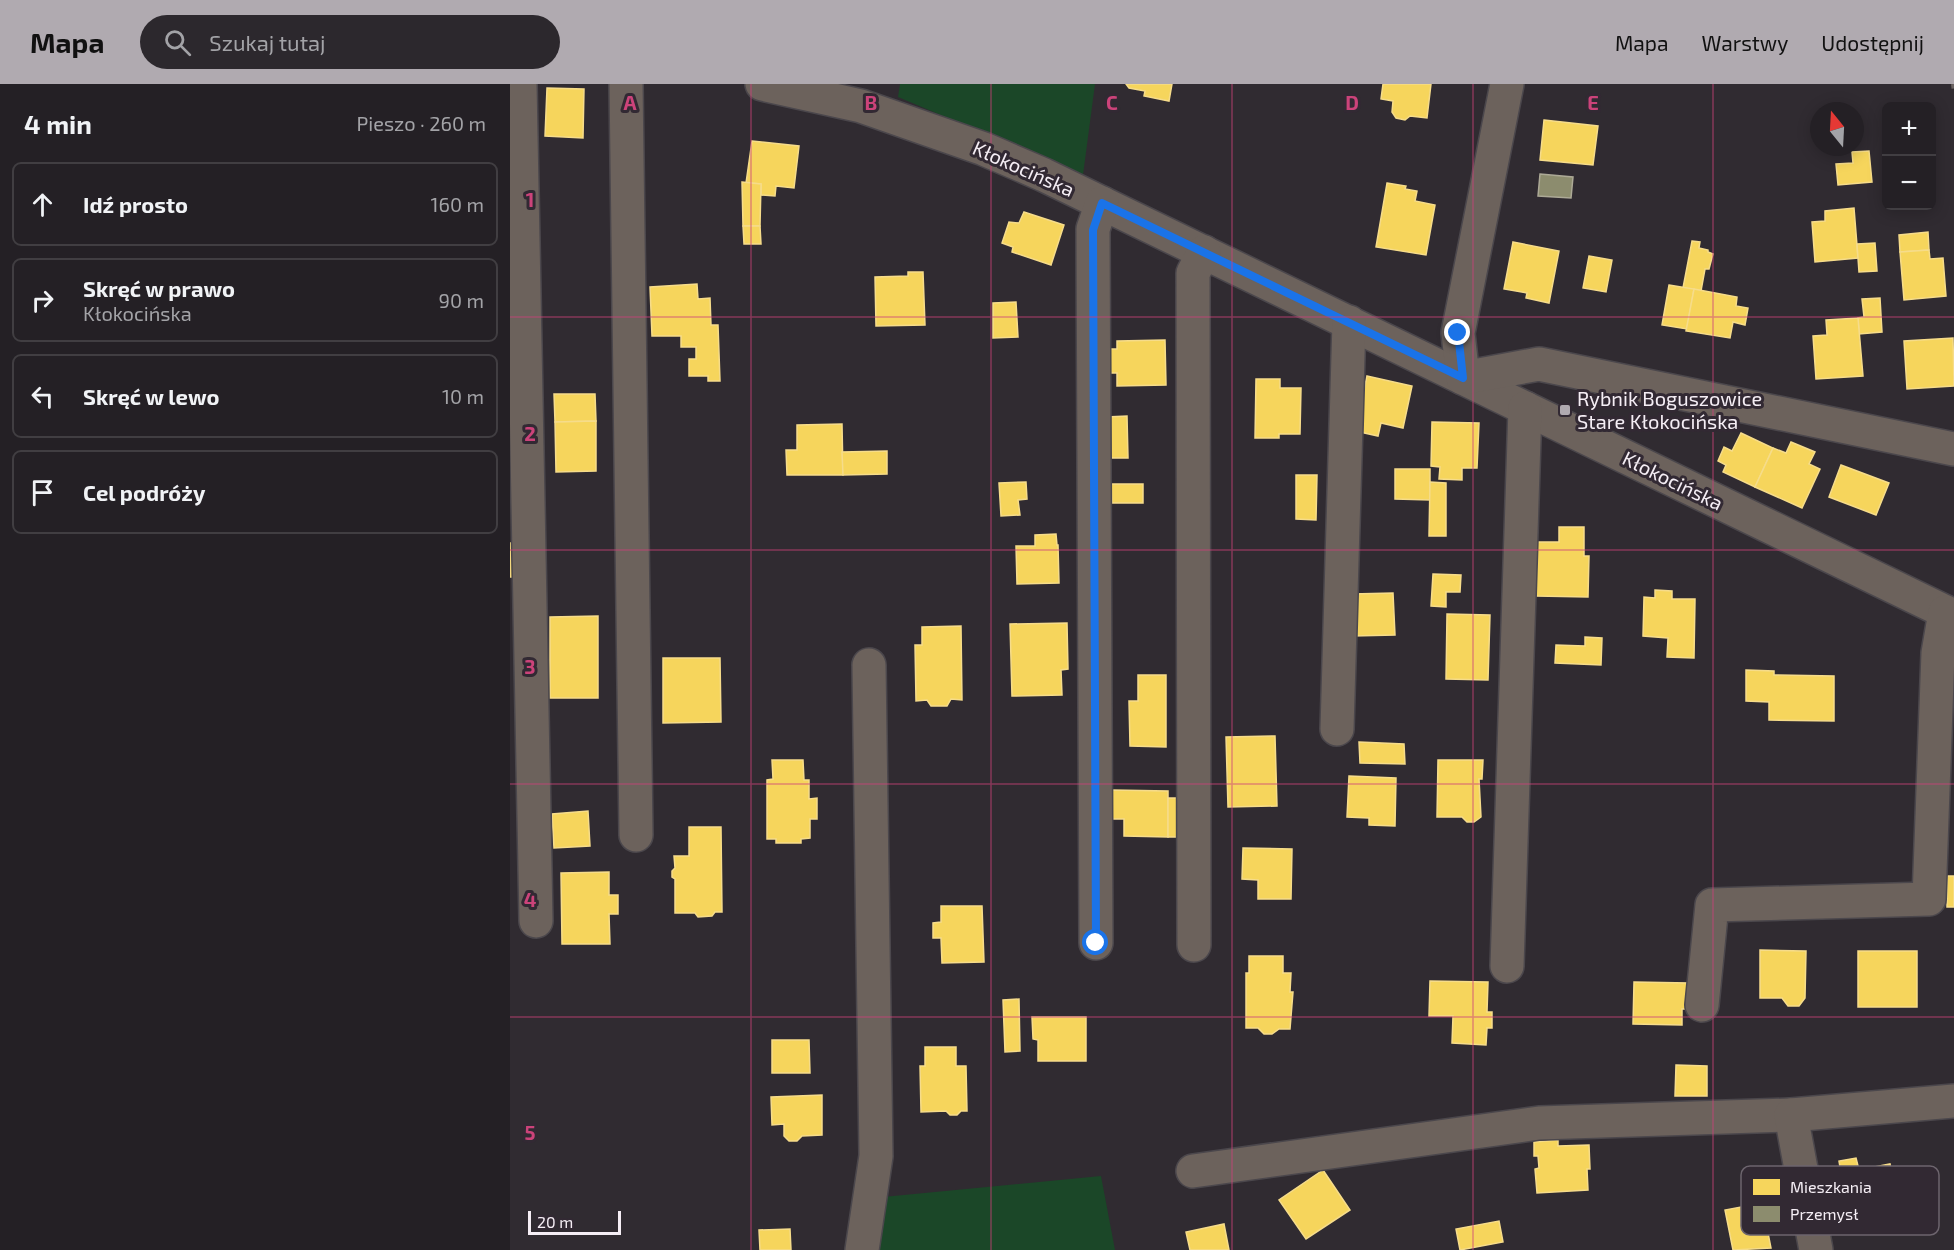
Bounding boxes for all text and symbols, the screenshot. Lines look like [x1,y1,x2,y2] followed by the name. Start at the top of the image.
[140,15,560,69] search box
[30,25,104,59] text: Mapa
[161,26,194,59] icon: search
[209,29,326,55] text: Szukaj tutaj
[1615,30,1669,55] text: Mapa
[1702,30,1788,55] text: Warstwy
[1821,30,1924,55] text: Udostępnij
[623,90,637,114] text: A
[865,90,877,114] text: B
[1106,90,1118,114] text: C
[1345,90,1359,114] text: D
[1587,90,1599,114] text: E
[1810,102,1864,156] north arrow
[1882,102,1936,210] map controls
[1882,102,1936,156] button: +
[24,108,92,139] text: 4 min
[356,111,486,135] text: Pieszo · 260 m
[969,135,1079,201] street label: Kłokocińska
[1882,156,1936,210] button: −
[526,187,534,211] text: 1
[26,188,59,221] icon: ahead
[83,191,188,217] text: Idź prosto
[431,192,484,216] text: 160 m
[83,275,235,301] text: Skręć w prawo
[26,284,59,317] icon: right
[439,288,484,312] text: 90 m
[83,301,192,325] text: Kłokocińska
[1444,319,1470,345] route end
[26,380,59,413] icon: left
[83,383,220,409] text: Skręć w lewo
[442,384,484,408] text: 10 m
[1577,386,1762,433] place label: Rybnik Boguszowice Stare Kłokocińska
[1558,403,1572,417] marker: Rybnik Boguszowice Stare Kłokocińska
[524,421,536,445] text: 2
[1619,445,1727,515] street label: Kłokocińska
[26,476,59,509] icon: arrive
[83,479,205,505] text: Cel podróży
[524,654,536,678] text: 3
[524,887,537,911] text: 4
[1082,929,1108,955] route start
[524,1120,536,1144] text: 5
[1741,1166,1939,1235] legend
[1790,1177,1872,1196] text: Mieszkania
[1790,1204,1858,1223] text: Przemysł
[528,1208,621,1236] scale bar
[537,1212,573,1231] text: 20 m

